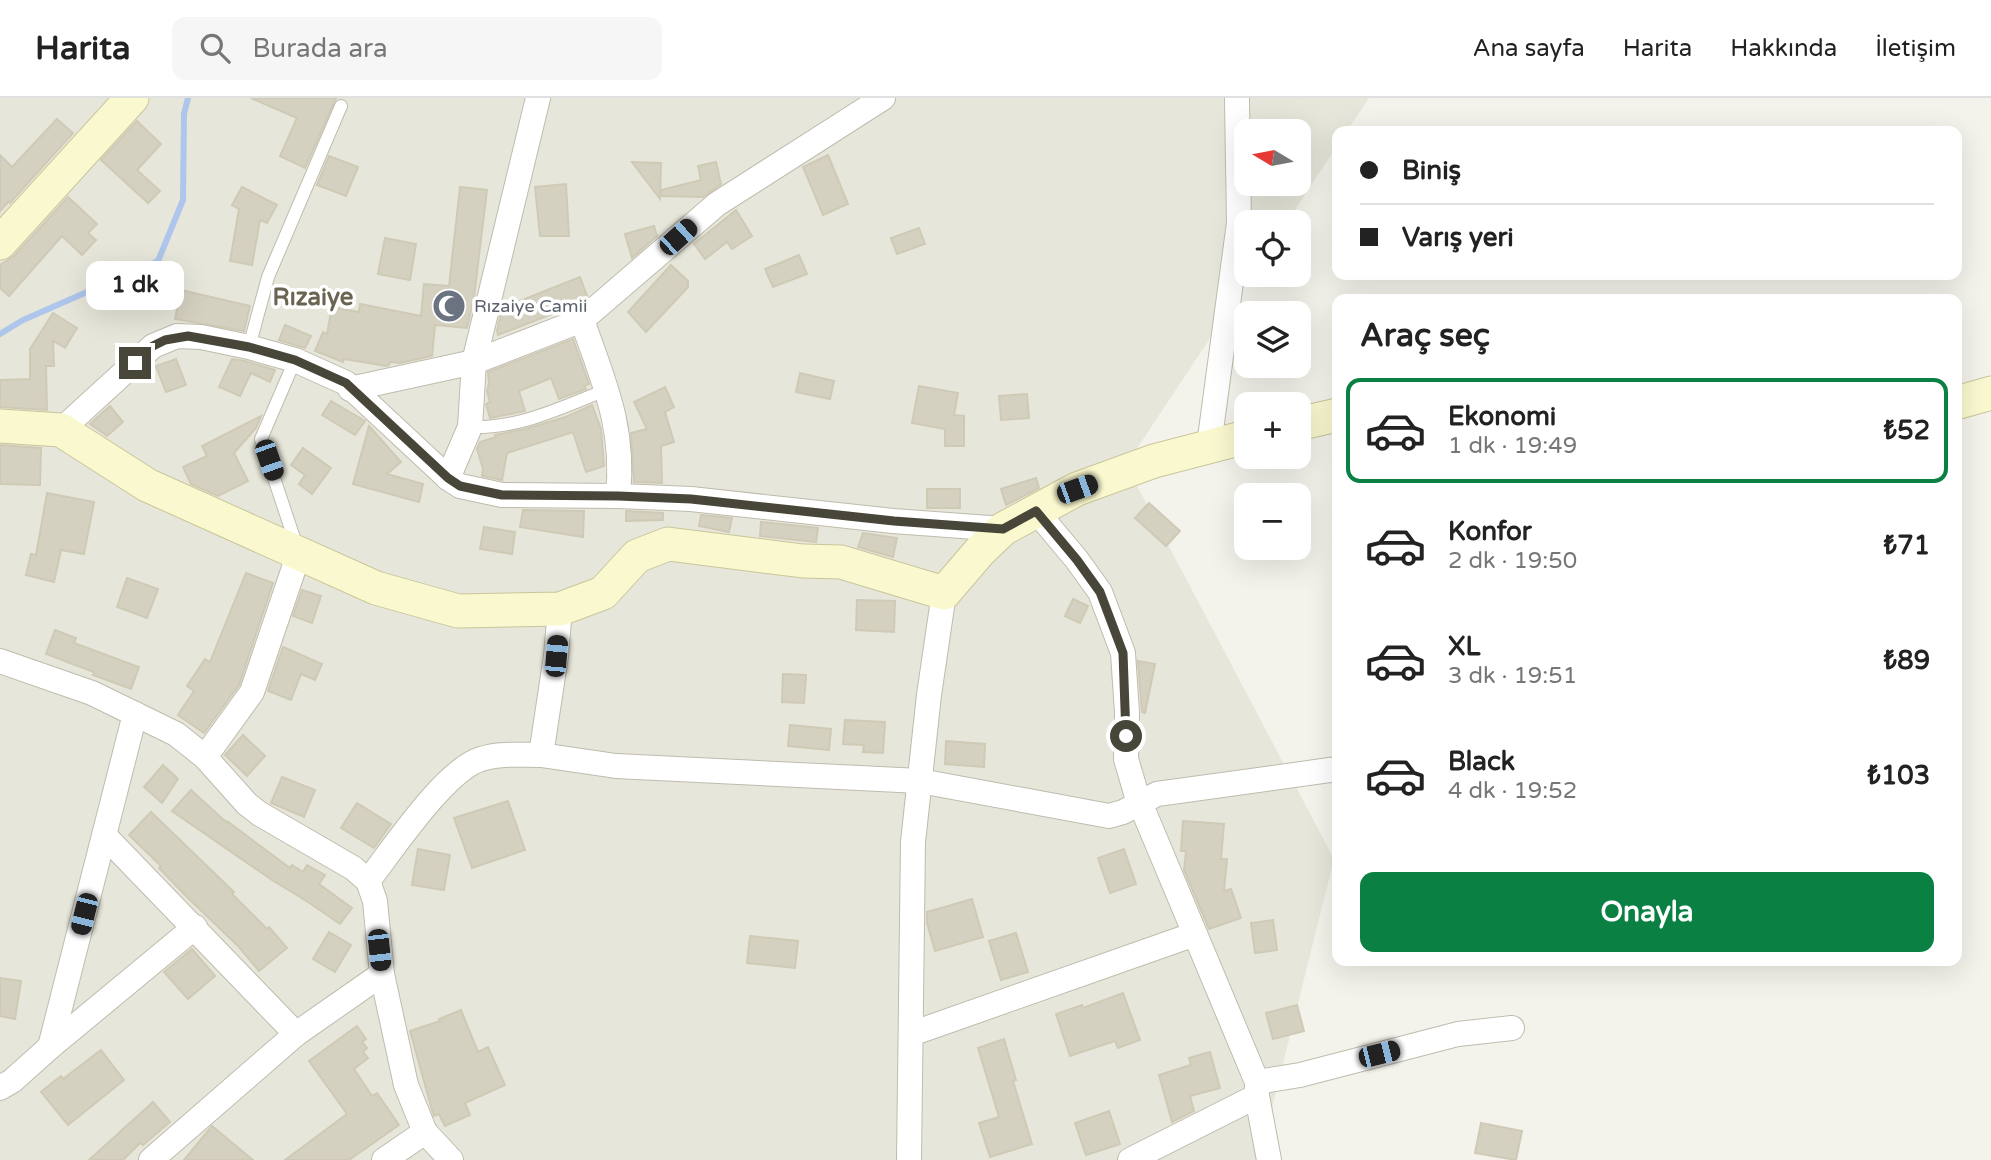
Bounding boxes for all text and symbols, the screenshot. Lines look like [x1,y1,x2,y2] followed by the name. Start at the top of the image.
[172,17,662,80] search box
[35,29,130,68] text: Harita
[196,29,234,67] icon: search
[252,33,388,64] text: Burada ara
[1473,34,1585,63] text: Ana sayfa
[1623,34,1692,63] text: Harita
[1730,34,1837,63] text: Hakkında
[1875,34,1956,63] text: İletişim
[1234,119,1311,196] north arrow
[1234,119,1311,560] map controls
[1402,155,1461,186] text: Biniş
[1234,210,1311,287] button: locate
[656,215,701,259] car
[1402,222,1514,253] text: Varış yeri
[86,261,184,310] callout: 1 dk
[111,271,159,299] text: 1 dk
[273,283,354,312] district label: Rızaiye
[430,287,468,325] mosque icon: Rızaiye Camii
[474,295,587,317] place label: Rızaiye Camii
[1234,301,1311,378] button: layers
[1360,317,1490,355] text: Araç seç
[119,347,151,379] route end
[1234,392,1311,469] button: +
[1364,399,1427,462] icon: car
[1448,401,1556,432] text: Ekonomi
[1884,415,1930,446] text: ₺52
[1448,432,1577,460] text: 1 dk · 19:49
[253,437,286,483] car
[1054,472,1101,506] car
[1234,483,1311,560] button: −
[1364,514,1427,577] icon: car
[1448,516,1532,547] text: Konfor
[1884,530,1930,561] text: ₺71
[1448,547,1577,575] text: 2 dk · 19:50
[1364,629,1427,692] icon: car
[1448,631,1480,662] text: XL
[544,634,569,678] car
[1884,645,1930,676] text: ₺89
[1448,662,1577,690] text: 3 dk · 19:51
[1110,720,1142,752] route start
[1364,744,1427,807] icon: car
[1448,746,1515,777] text: Black
[1867,760,1930,791] text: ₺103
[1448,777,1577,805] text: 4 dk · 19:52
[1360,872,1934,952] button: Onayla
[69,891,100,937] car
[367,928,392,972] car
[1357,1039,1402,1069] car

